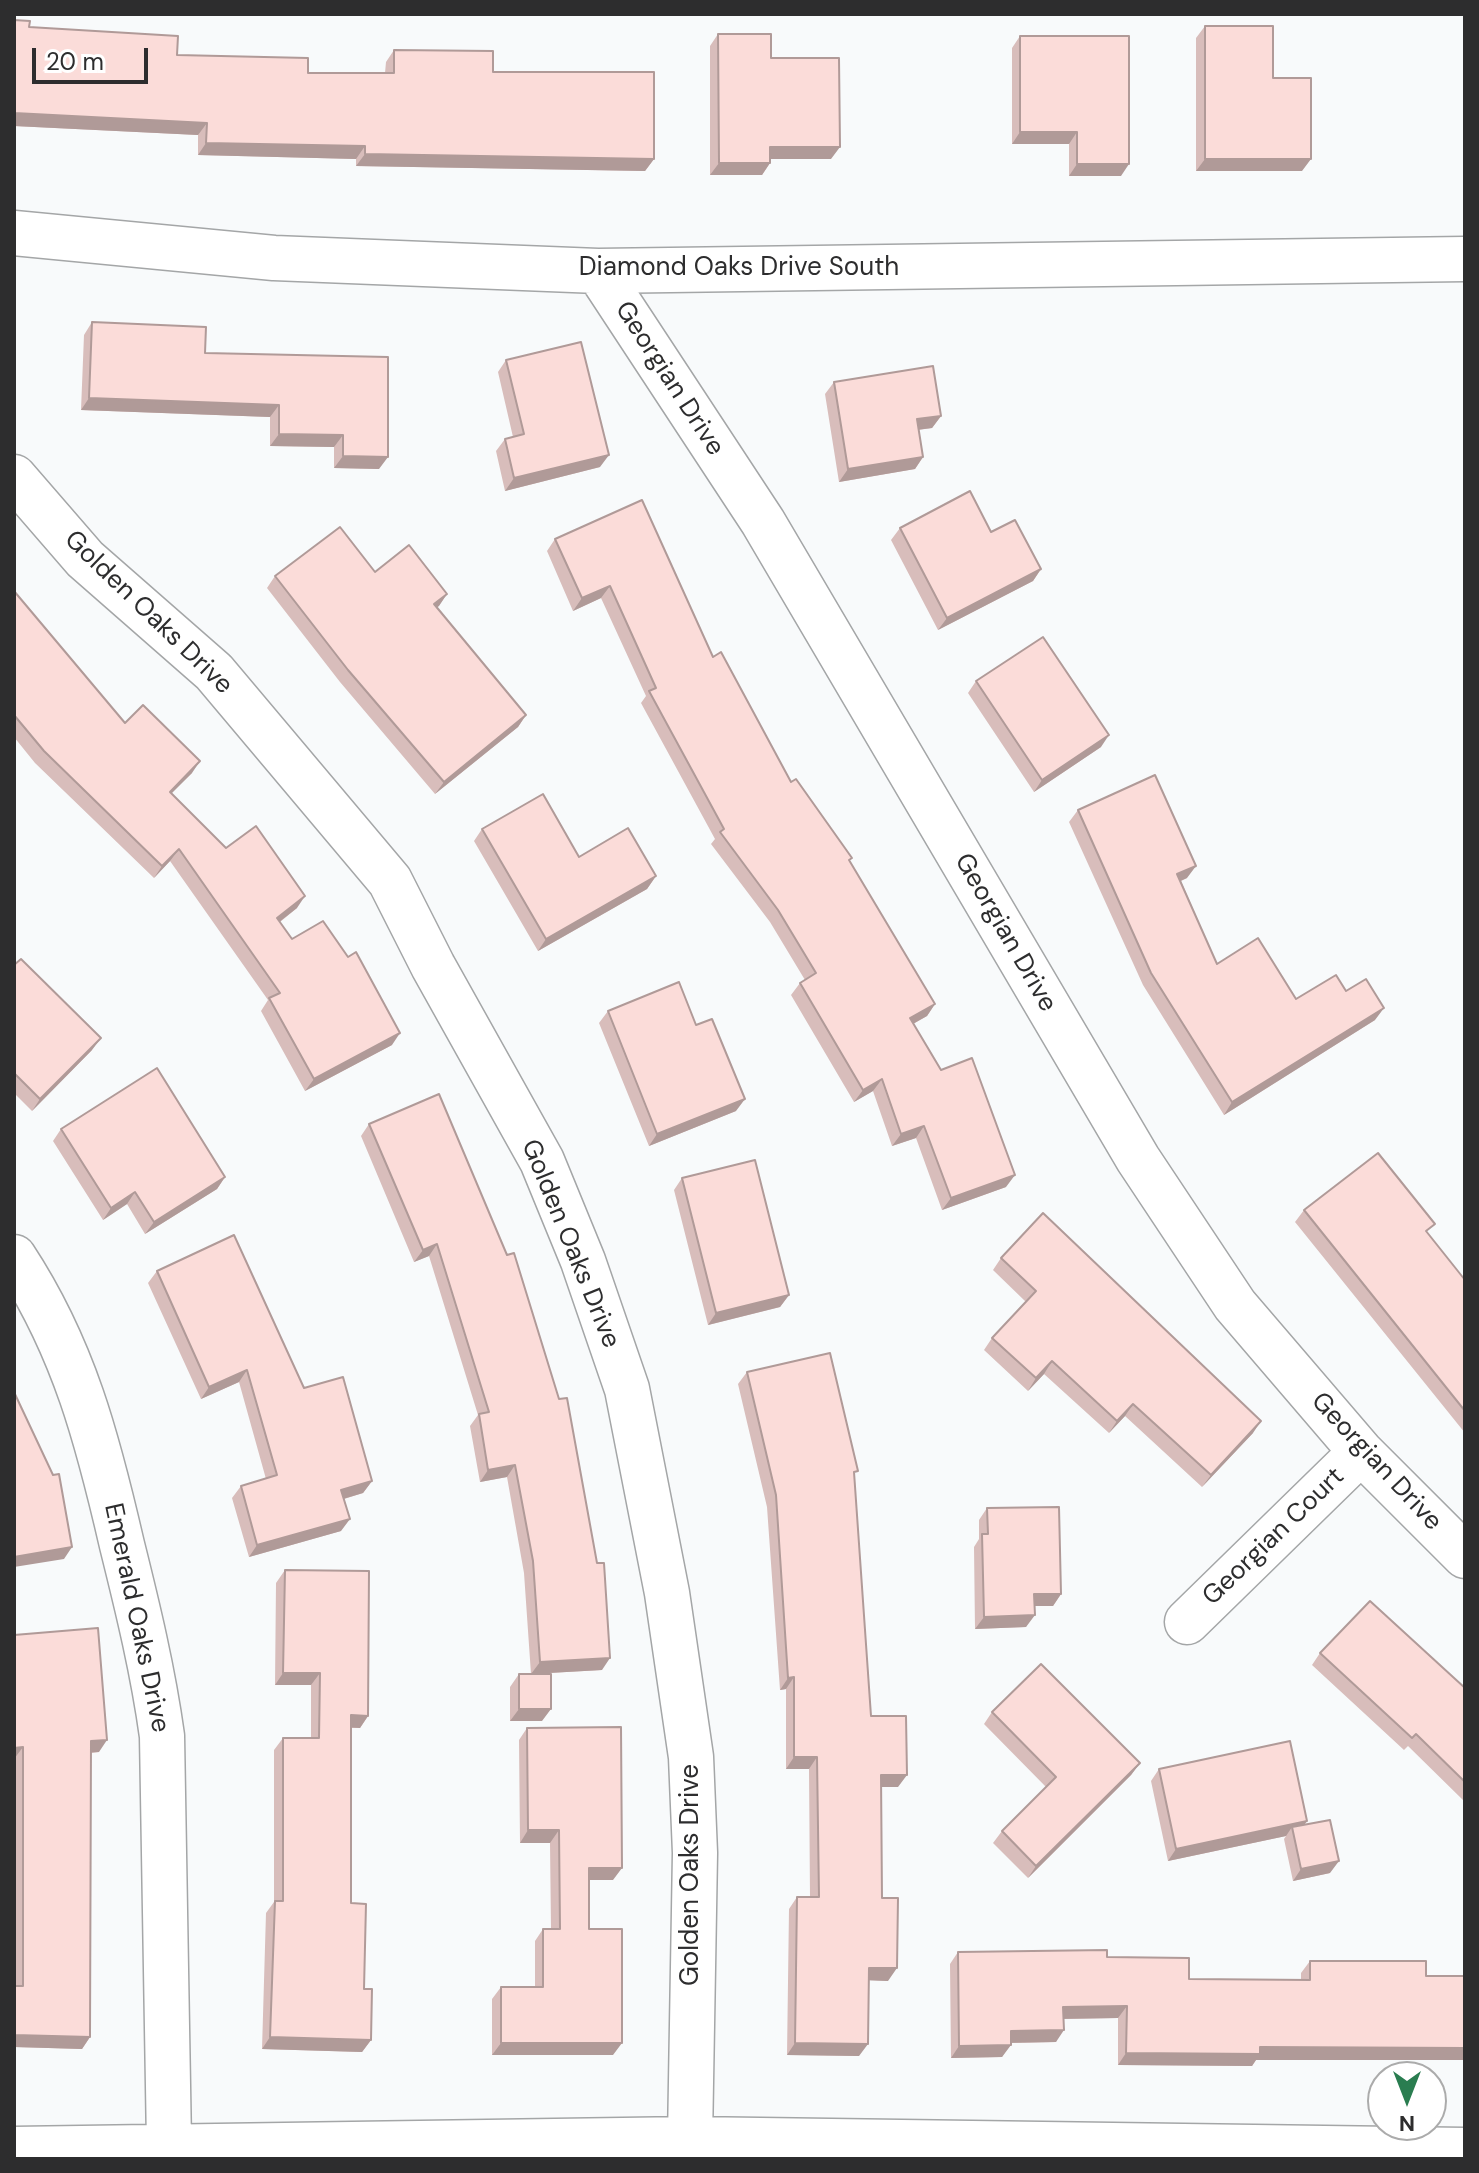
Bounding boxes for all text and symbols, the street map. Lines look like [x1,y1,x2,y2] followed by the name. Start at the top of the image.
[36,32,152,82] scale bar
[46,46,104,77] text: 20 m
[579,252,899,284] street label: Diamond Oaks Drive South
[608,296,730,462] street label: Georgian Drive
[57,525,239,701] street label: Golden Oaks Drive
[947,848,1063,1018] street label: Georgian Drive
[514,1135,626,1353] street label: Golden Oaks Drive
[1304,1386,1448,1538] street label: Georgian Drive
[1197,1462,1351,1612] street label: Georgian Court
[96,1501,176,1735] street label: Emerald Oaks Drive
[675,1764,707,1986] street label: Golden Oaks Drive
[1367,2061,1447,2141] north arrow
[1399,2109,1415,2138] text: N

